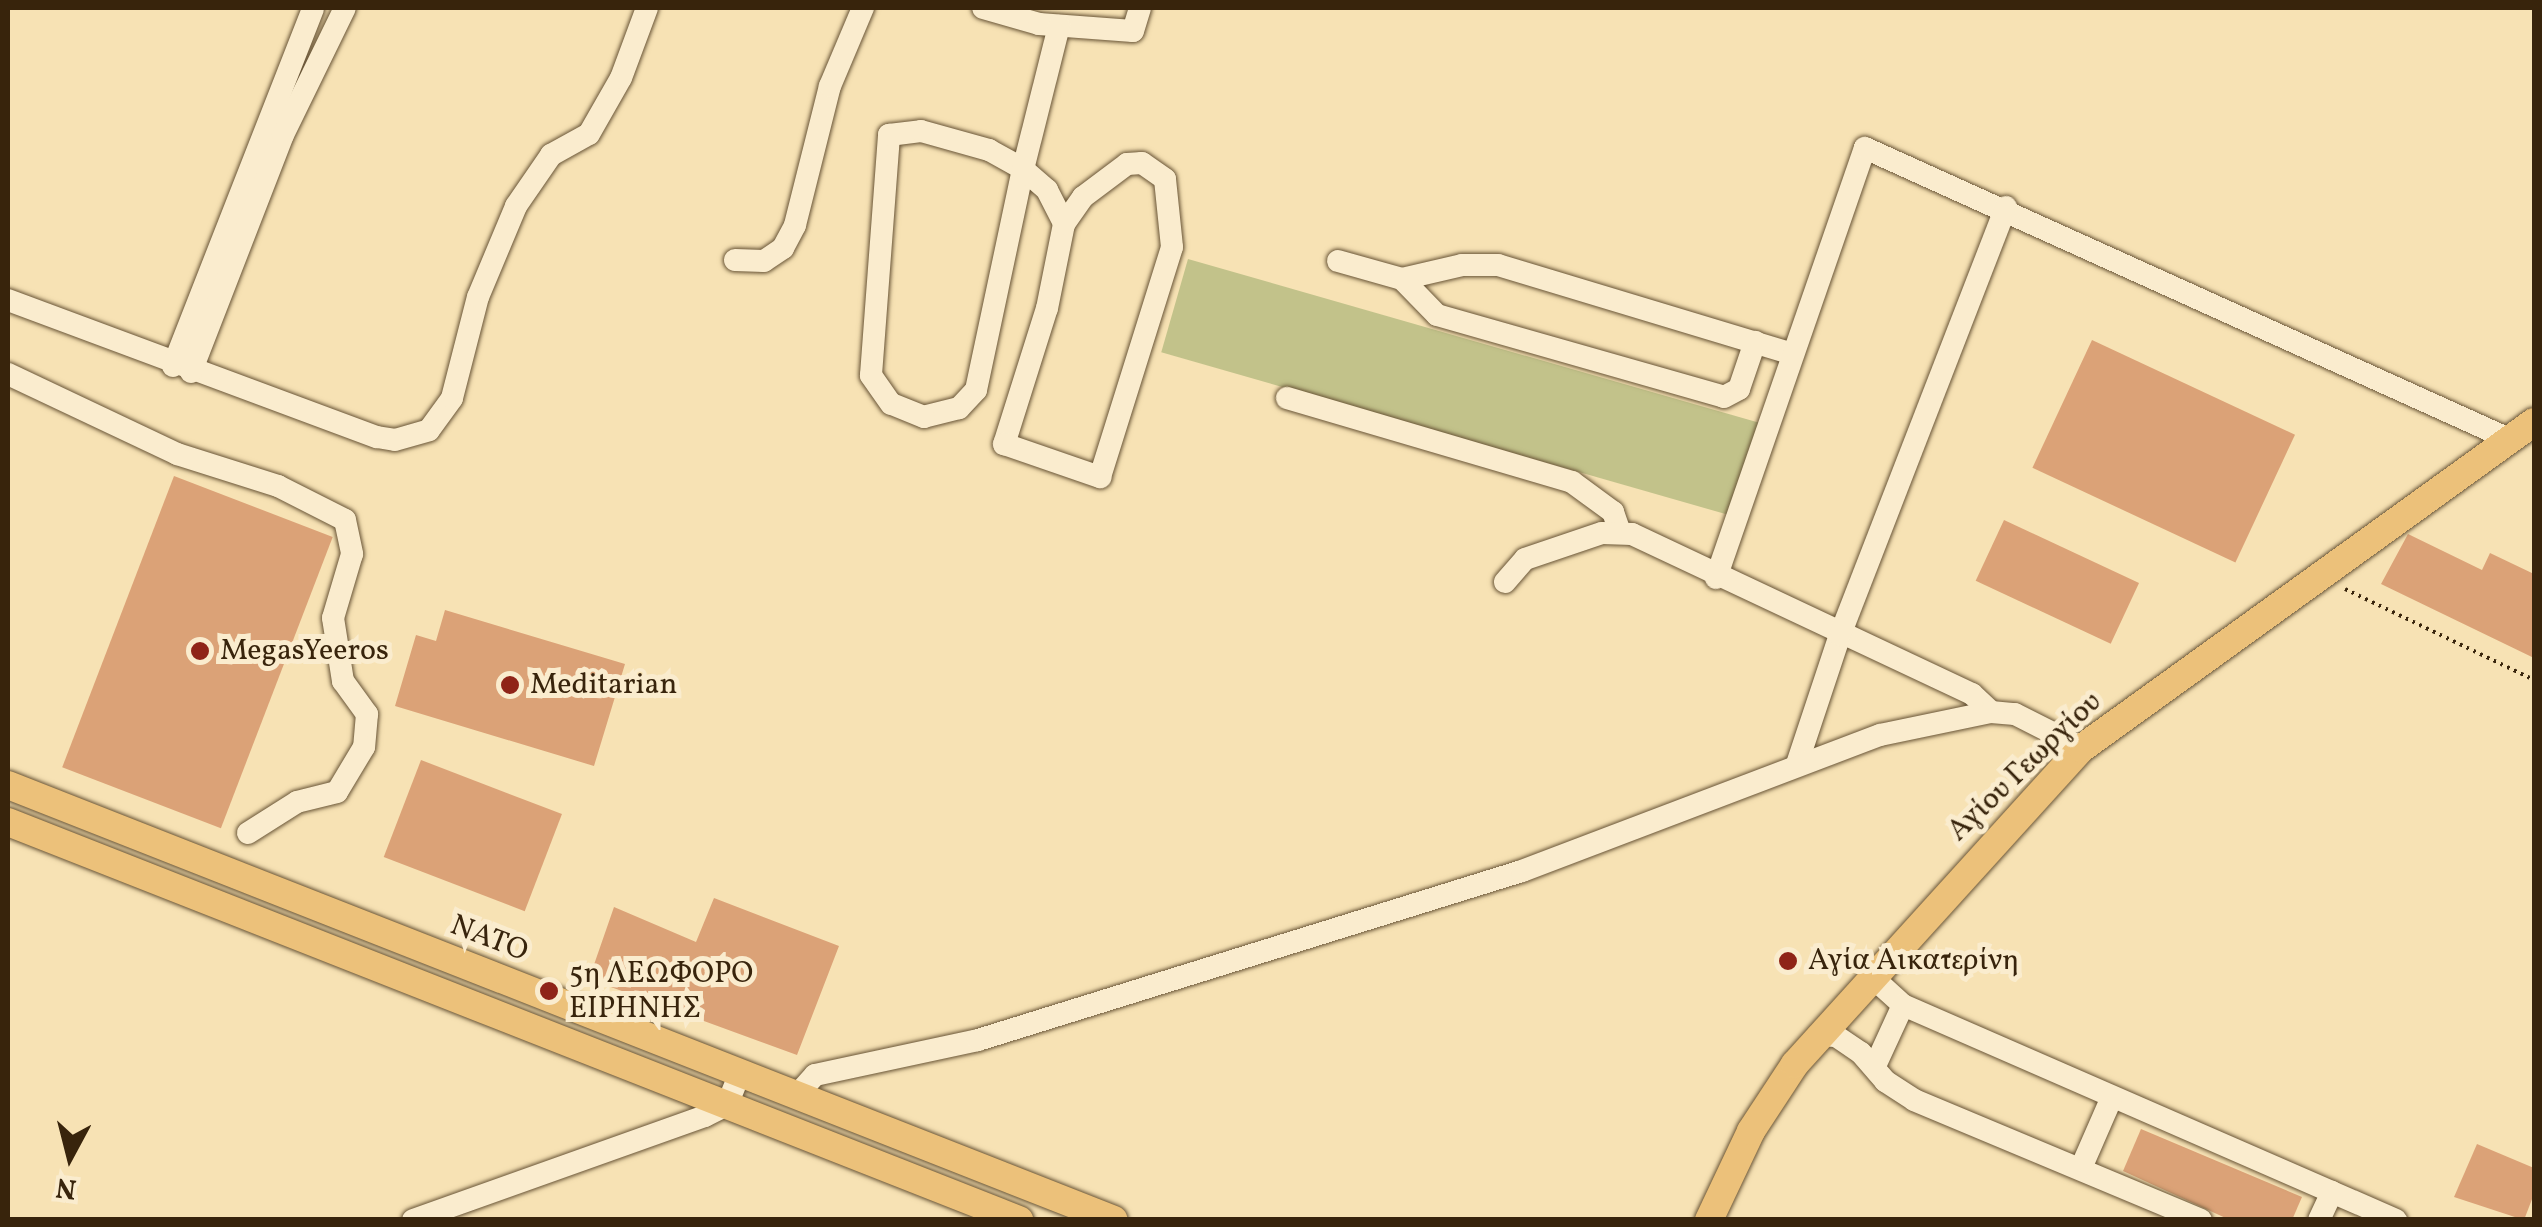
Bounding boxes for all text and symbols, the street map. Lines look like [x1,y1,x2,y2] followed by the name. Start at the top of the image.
[220,633,389,669] place label: MegasYeeros
[189,640,211,662] marker: MegasYeeros
[530,667,677,703] place label: Meditarian
[499,674,521,696] marker: Meditarian
[1941,685,2109,849] street label: Αγίου Γεωργίου
[445,908,533,970] street label: ΝΑΤΟ
[1808,943,2019,979] place label: Αγία Αικατερίνη
[1777,950,1799,972] marker: Αγία Αικατερίνη
[569,956,753,1026] place label: 5η ΛΕΩΦΟΡΟ ΕΙΡΗΝΗΣ
[538,980,560,1002] marker: 5η ΛΕΩΦΟΡΟ ΕΙΡΗΝΗΣ
[20,1107,120,1207] north arrow
[54,1167,79,1208] text: N

